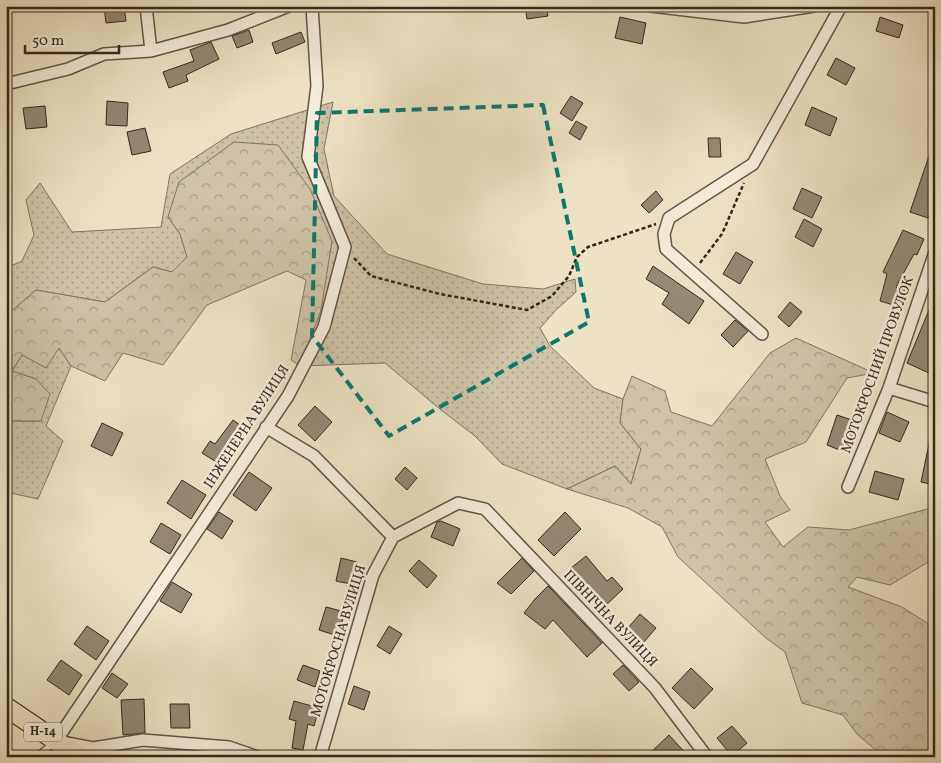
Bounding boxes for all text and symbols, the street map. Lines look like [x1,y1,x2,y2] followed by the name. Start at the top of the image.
[25,22,119,54] scale bar
[32,31,64,52] text: 50 m
[836,273,919,456] street label: МОТОКРОСНИЙ ПРОВУЛОК
[200,361,294,493] street label: ІНЖЕНЕРНА ВУЛИЦЯ
[307,563,371,719] street label: МОТОКРОСНА ВУЛИЦЯ
[559,566,661,672] street label: ПІВНІЧНА ВУЛИЦЯ
[24,722,62,742] road number: Н-14

